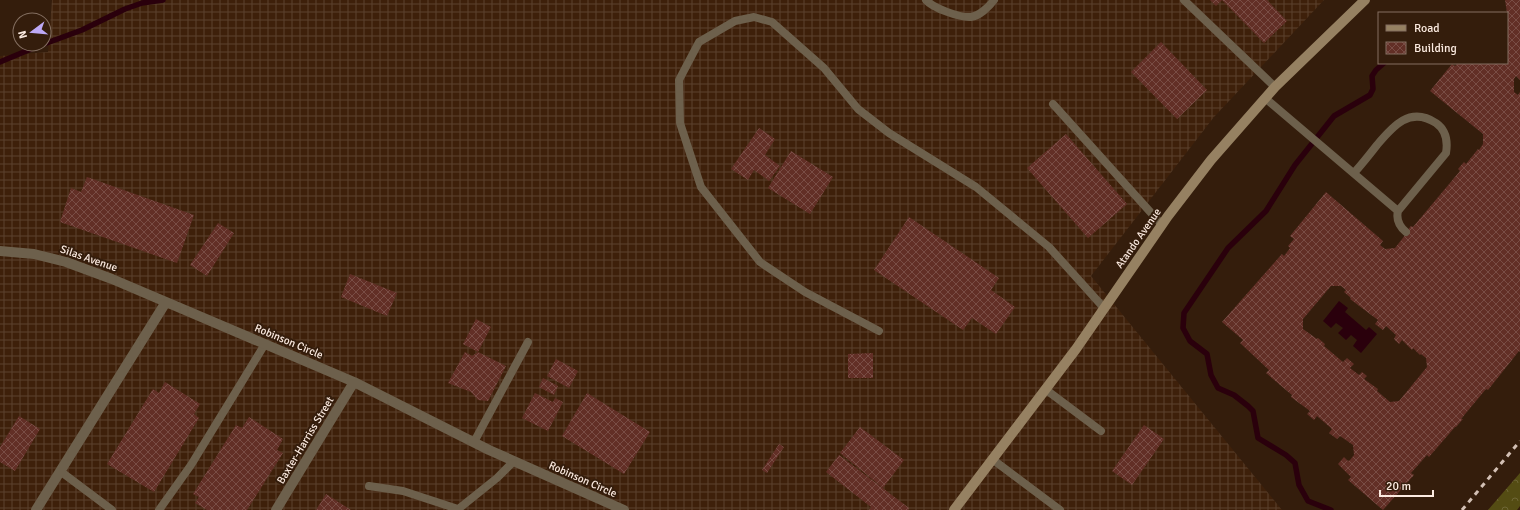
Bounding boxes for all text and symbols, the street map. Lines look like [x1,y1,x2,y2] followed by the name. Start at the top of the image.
[12,12,52,52] north arrow
[1378,12,1508,64] legend
[1414,21,1440,36] text: Road
[16,29,30,40] text: N
[1414,41,1457,56] text: Building
[1113,206,1164,271] street label: Atando Avenue
[59,243,119,274] street label: Silas Avenue
[253,321,325,362] street label: Robinson Circle
[274,394,337,486] street label: Baxter-Harriss Street
[547,459,619,500] street label: Robinson Circle
[1380,472,1433,498] scale bar
[1386,479,1411,494] text: 20 m

